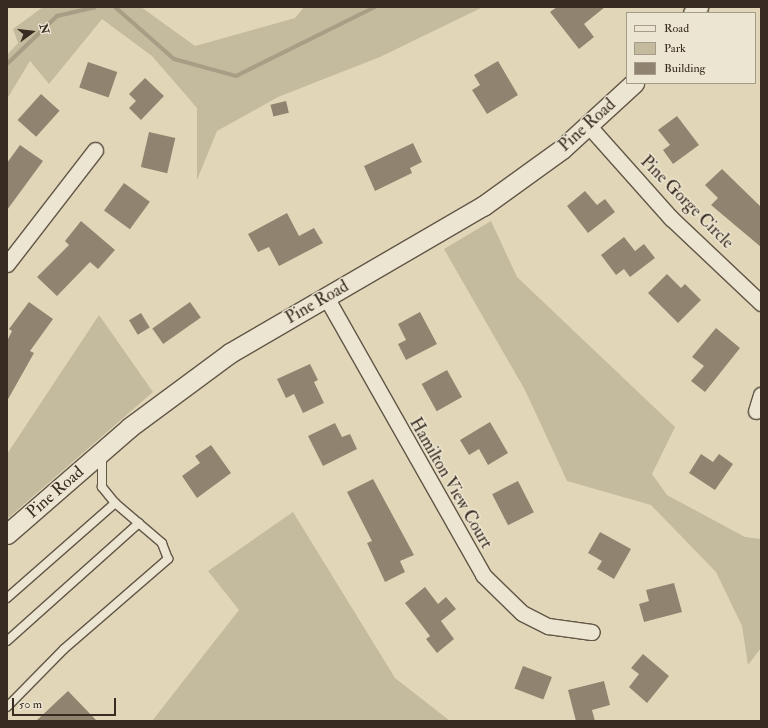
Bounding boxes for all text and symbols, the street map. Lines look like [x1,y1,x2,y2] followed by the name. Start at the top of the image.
[12,12,52,52] north arrow
[626,12,756,84] legend
[664,21,689,36] text: Road
[37,22,52,35] text: N
[664,41,686,56] text: Park
[664,61,705,76] text: Building
[554,94,620,156] street label: Pine Road
[636,151,738,253] street label: Pine Gorge Circle
[282,276,352,328] street label: Pine Road
[405,414,497,552] street label: Hamilton View Court
[22,462,88,522] street label: Pine Road
[14,690,118,716] scale bar
[19,697,42,712] text: 50 m

